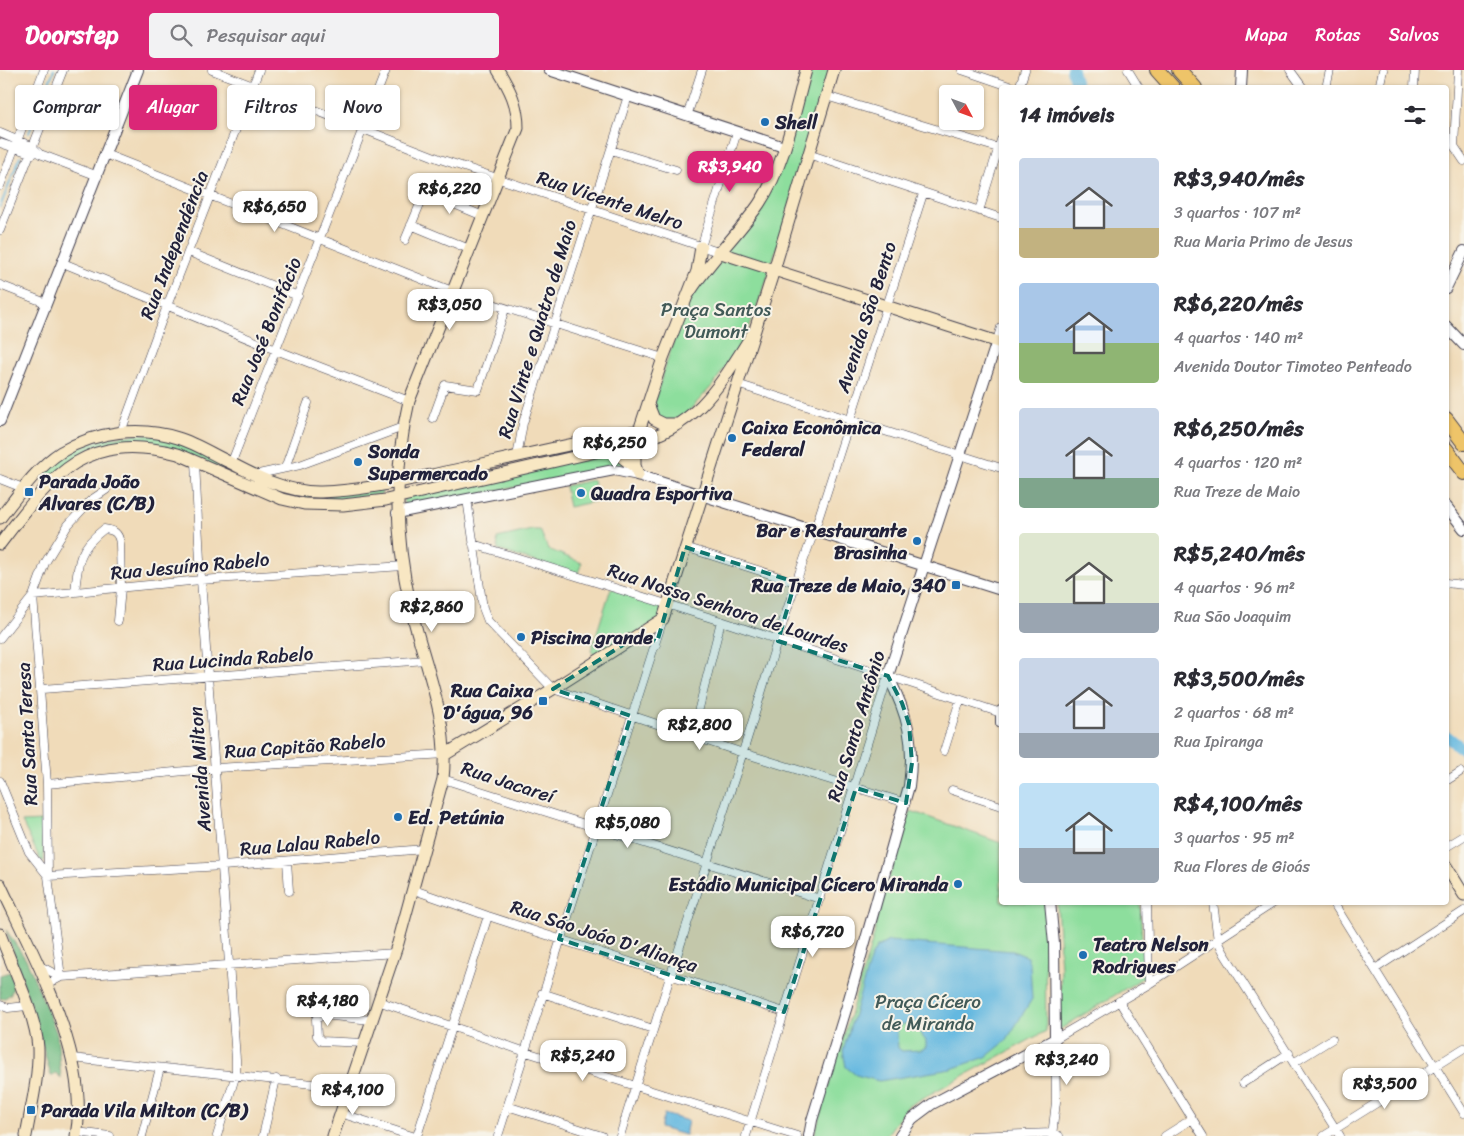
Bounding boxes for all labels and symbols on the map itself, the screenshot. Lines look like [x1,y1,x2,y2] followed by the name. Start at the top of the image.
[939,85,984,130] north arrow
[774,106,818,139] place label: Shell
[759,116,771,128] marker: Shell
[684,150,776,193] pin: R$3,940
[533,161,688,239] street label: Rua Vicente Melro
[130,165,218,324] street label: Rua Independência
[404,172,496,215] pin: R$6,220
[229,190,321,233] pin: R$6,650
[488,216,586,442] street label: Rua Vinte e Quatro de Maio
[826,237,906,398] street label: Avenida São Bento
[221,252,311,410] street label: Rua José Bonifácio
[404,288,496,331] pin: R$3,050
[661,293,771,348] park label: Praça Santos Dumont
[741,411,882,466] place label: Caixa Econômica Federal
[569,426,661,469] pin: R$6,250
[726,432,738,444] marker: Caixa Econômica Federal
[367,435,488,490] place label: Sonda Supermercado
[352,456,364,468] marker: Sonda Supermercado
[38,465,154,520] place label: Parada João Alvares (C/B)
[591,477,733,510] place label: Quadra Esportiva
[23,486,35,498] marker: Parada João Alvares (C/B)
[575,487,587,499] marker: Quadra Esportiva
[756,514,907,569] place label: Bar e Restaurante Brasinha
[911,535,923,547] marker: Bar e Restaurante Brasinha
[109,543,271,589] street label: Rua Jesuíno Rabelo
[603,553,853,663] street label: Rua Nossa Senhora de Lourdes
[751,569,946,602] place label: Rua Treze de Maio, 340
[950,579,962,591] marker: Rua Treze de Maio, 340
[386,590,478,633] pin: R$2,860
[531,621,653,654] place label: Piscina grande
[515,631,527,643] marker: Piscina grande
[152,637,315,681] street label: Rua Lucinda Rabelo
[817,646,895,806] street label: Rua Santo Antônio
[7,661,47,806] street label: Rua Santa Teresa
[443,674,533,729] place label: Rua Caixa D'água, 96
[537,695,549,707] marker: Rua Caixa D'água, 96
[179,705,221,834] street label: Avenida Milton
[654,708,746,751] pin: R$2,800
[223,724,387,768] street label: Rua Capitão Rabelo
[457,751,562,813] street label: Rua Jacareí
[408,801,505,834] place label: Ed. Petúnia
[582,806,674,849] pin: R$5,080
[392,811,404,823] marker: Ed. Petúnia
[239,820,382,866] street label: Rua Lalau Rabelo
[669,868,948,901] place label: Estádio Municipal Cícero Miranda
[952,878,964,890] marker: Estádio Municipal Cícero Miranda
[506,890,702,982] street label: Rua Sáo Joáo D'Aliança
[767,916,859,958] pin: R$6,720
[1092,928,1209,983] place label: Teatro Nelson Rodrigues
[1077,949,1089,961] marker: Teatro Nelson Rodrigues
[282,984,374,1027] pin: R$4,180
[875,985,981,1040] park label: Praça Cícero de Miranda
[537,1040,629,1082] pin: R$5,240
[1021,1044,1113,1086] pin: R$3,240
[1339,1068,1431,1110] pin: R$3,500
[307,1074,399,1116] pin: R$4,100
[41,1094,248,1127] place label: Parada Vila Milton (C/B)
[25,1104,37,1116] marker: Parada Vila Milton (C/B)

